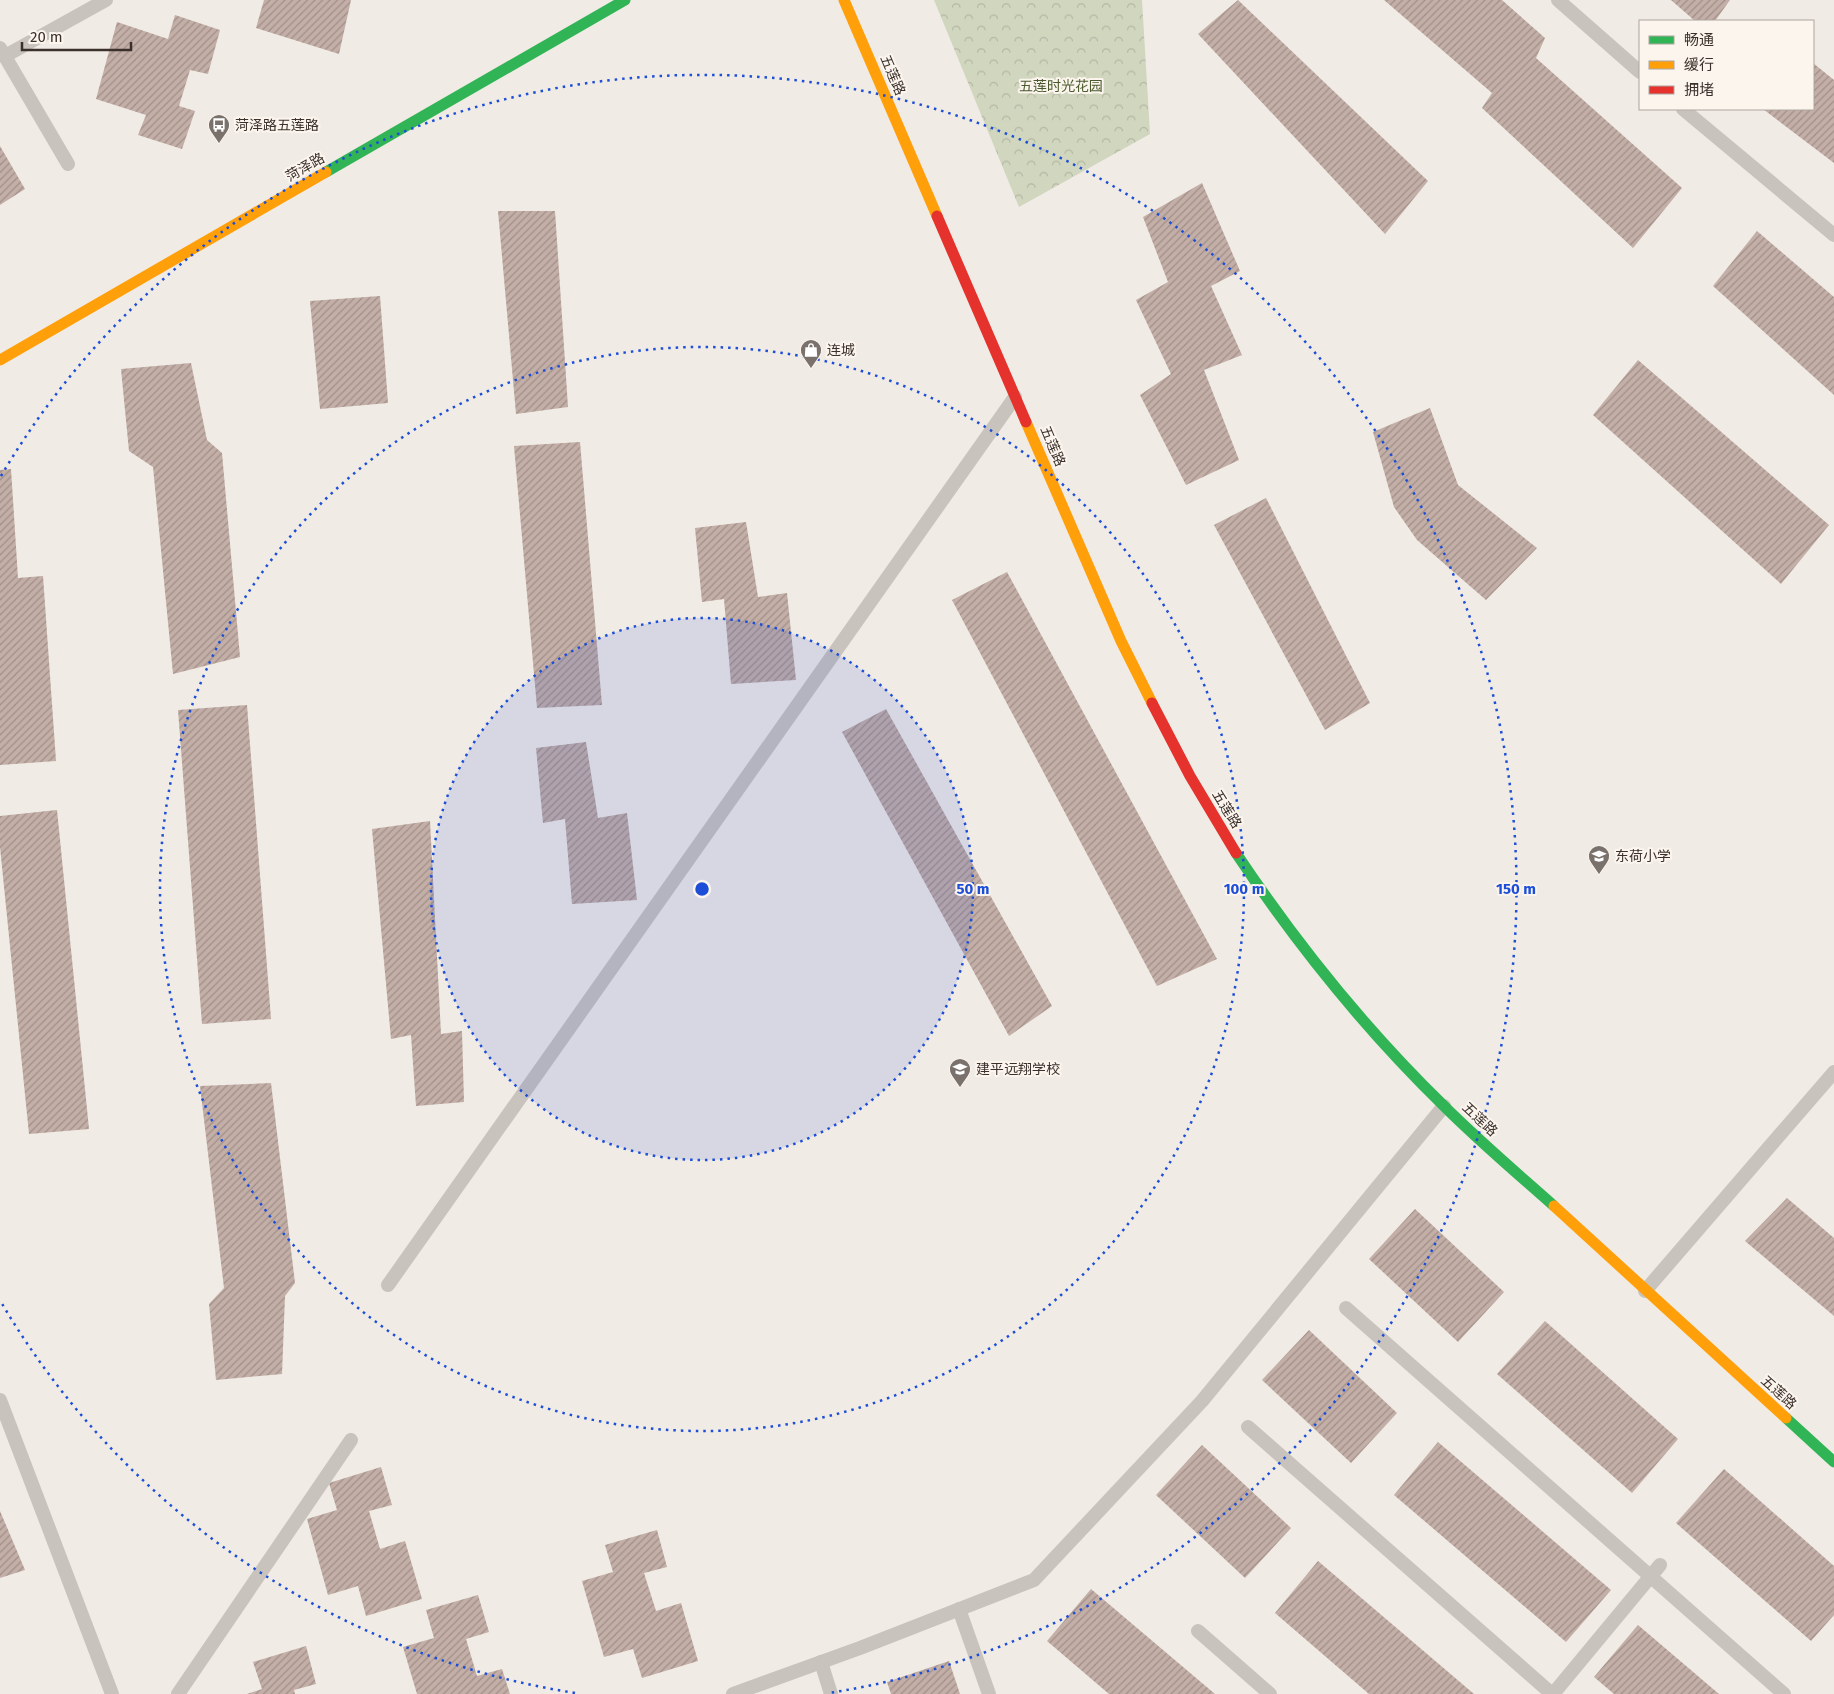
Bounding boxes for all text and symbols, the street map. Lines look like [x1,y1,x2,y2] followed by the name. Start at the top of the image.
[22,20,131,52] scale bar
[1639,20,1814,110] legend
[30,28,63,46] text: 20 m
[1684,31,1714,49] text: 畅通
[877,53,909,98] street label: 五莲路
[1684,56,1714,74] text: 缓行
[1019,78,1103,95] park label: 五莲时光花园
[1684,81,1714,99] text: 拥堵
[207,113,231,144] bus stop icon: 菏泽路五莲路
[235,117,319,134] place label: 菏泽路五莲路
[283,150,328,185] street label: 菏泽路
[799,338,823,369] shop icon: 连城
[827,342,855,359] place label: 连城
[1037,424,1069,469] street label: 五莲路
[1208,787,1245,832] street label: 五莲路
[1587,844,1611,875] school or university icon: 东荷小学
[1615,848,1671,865] place label: 东荷小学
[693,880,711,898] centre of rings
[956,880,990,898] text: 50 m
[1224,880,1264,898] text: 100 m
[1496,880,1536,898] text: 150 m
[948,1057,972,1088] school or university icon: 建平远翔学校
[976,1061,1060,1078] place label: 建平远翔学校
[1459,1099,1501,1140] street label: 五莲路
[1757,1372,1800,1413] street label: 五莲路

